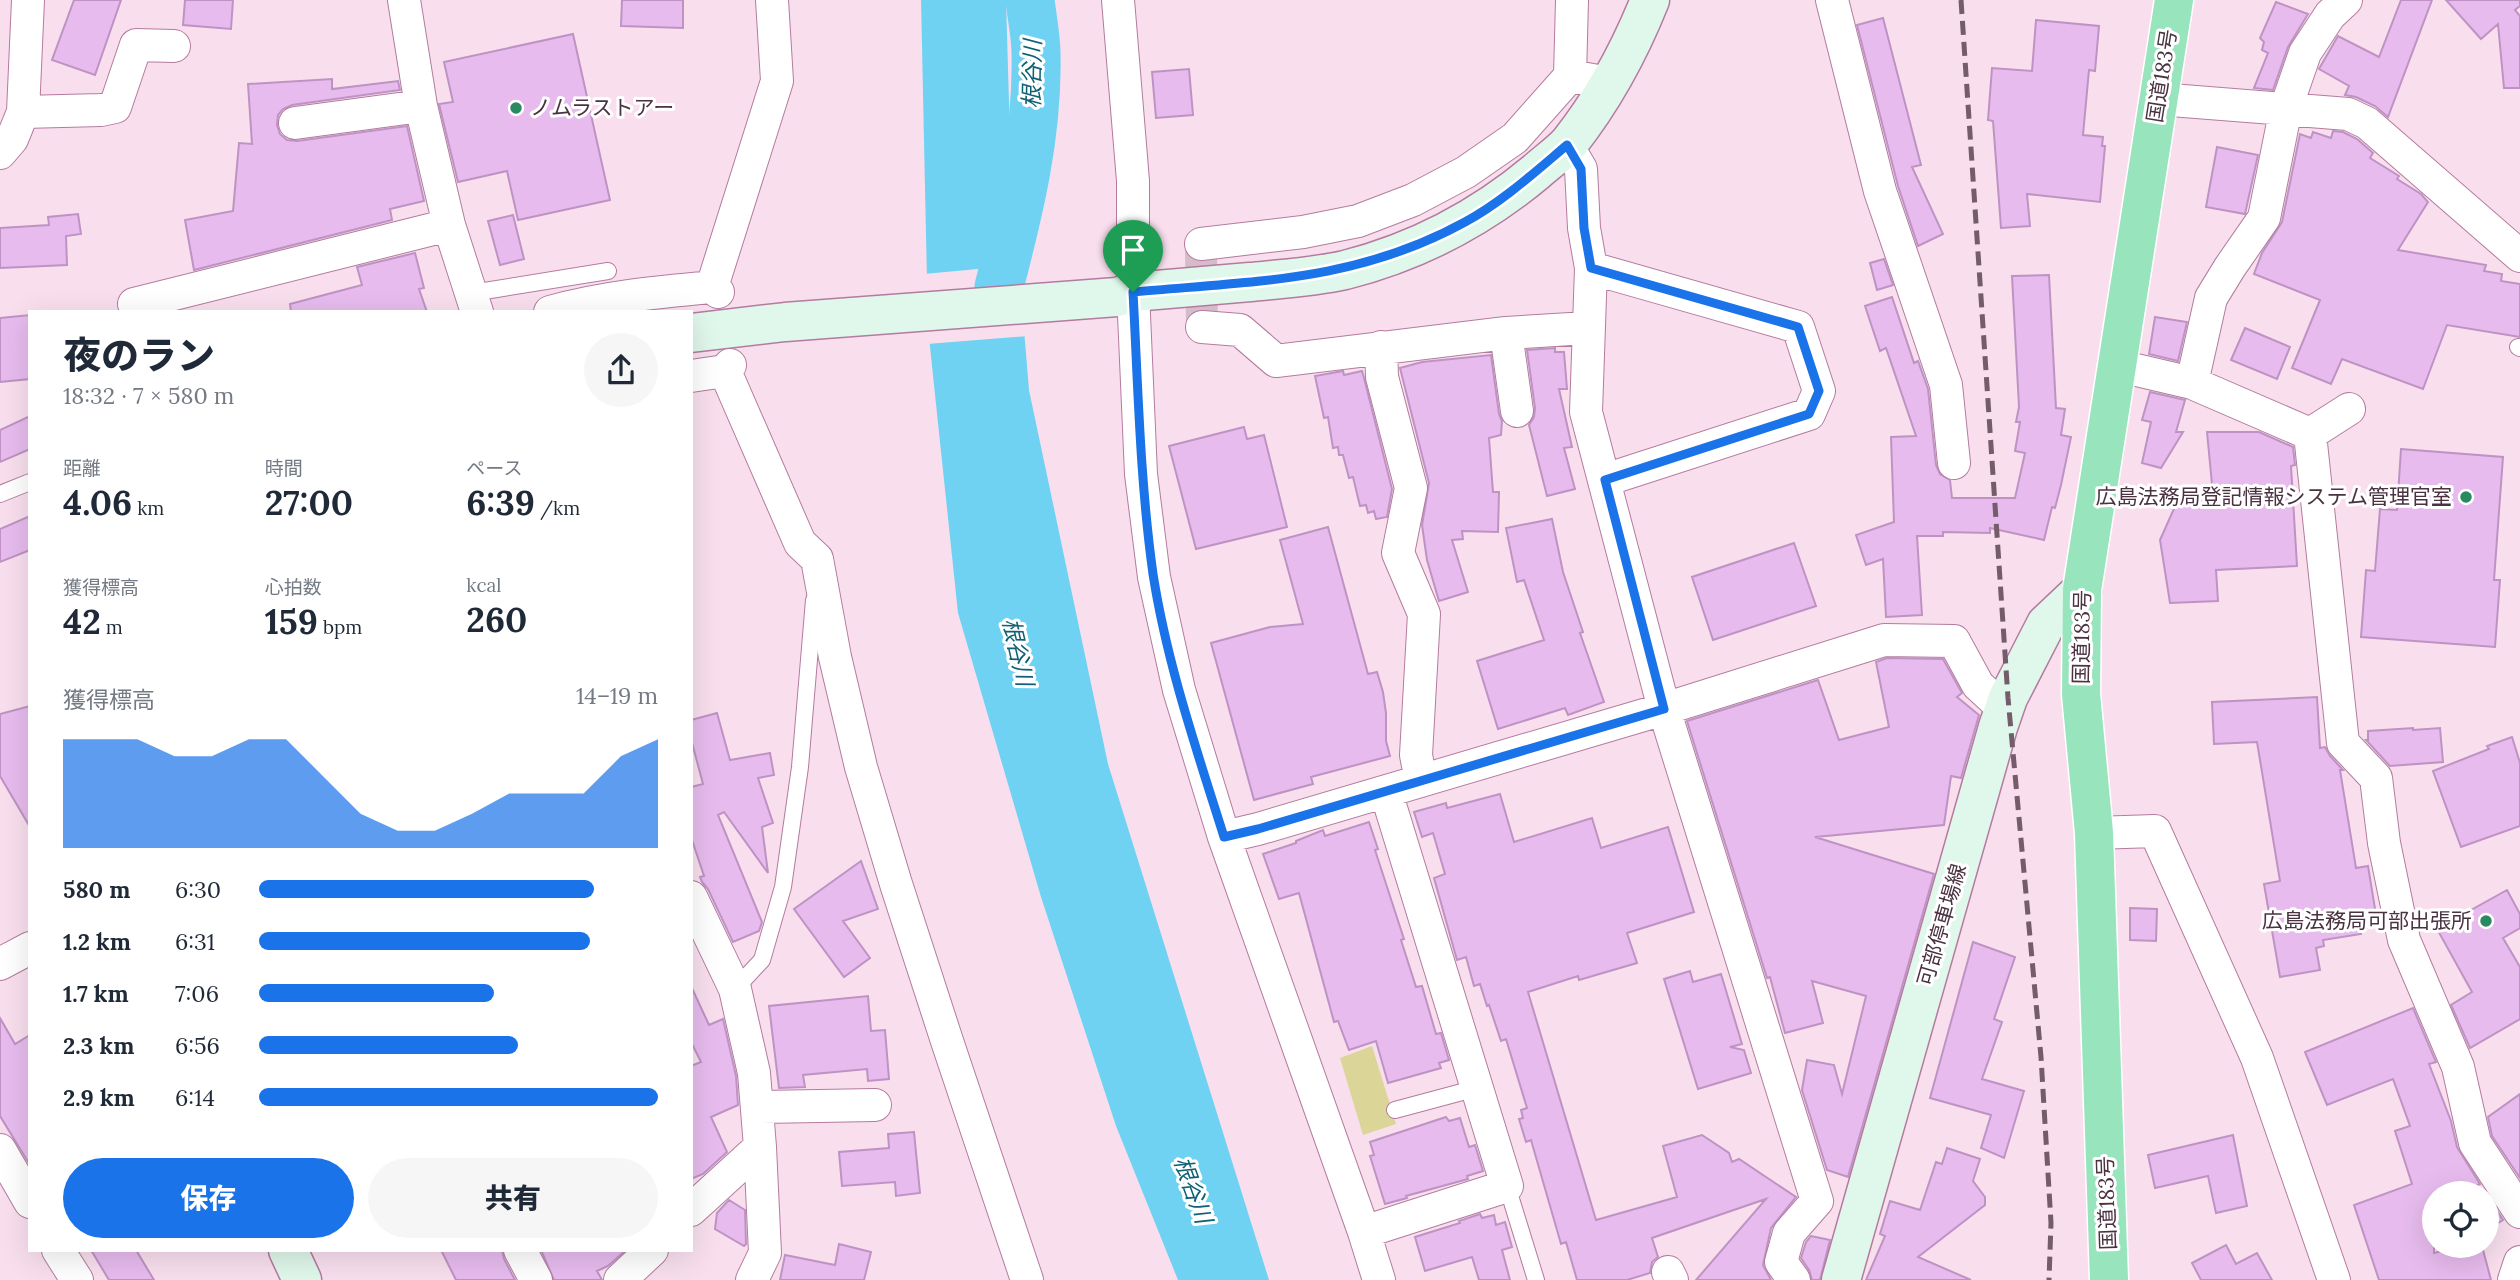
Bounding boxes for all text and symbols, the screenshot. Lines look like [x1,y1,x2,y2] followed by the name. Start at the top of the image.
[2141,27,2182,125] street label: 国道183号
[1016,36,1047,109] water label: 根谷川
[530,94,674,121] place label: ノムラストアー
[508,100,524,116] marker: ノムラストアー
[1103,220,1163,292] pin
[1114,231,1152,269] icon: arrive
[63,331,215,379] text: 夜のラン
[584,333,658,407] button: share
[63,381,234,410] text: 18:32 · 7 × 580 m
[63,456,101,480] text: 距離
[265,456,303,480] text: 時間
[466,456,522,480] text: ペース
[63,480,132,525] text: 4.06
[265,480,353,525] text: 27:00
[466,480,535,525] text: 6:39
[2096,483,2452,510] place label: 広島法務局登記情報システム管理官室
[2458,489,2474,505] marker: 広島法務局登記情報システム管理官室
[132,496,164,520] text: km
[535,496,580,520] text: /km
[466,573,501,597] text: kcal
[63,575,139,599] text: 獲得標高
[265,575,322,599] text: 心拍数
[2067,590,2096,684] street label: 国道183号
[466,597,527,642] text: 260
[63,599,101,644] text: 42
[265,599,318,644] text: 159
[101,615,123,639] text: m
[318,615,362,639] text: bpm
[997,615,1041,692] water label: 根谷川
[576,681,658,710] text: 14–19 m
[63,685,155,714] text: 獲得標高
[1911,861,1972,989] street label: 可部停車場線
[63,875,130,904] text: 580 m
[175,875,221,904] text: 6:30
[2262,907,2472,934] place label: 広島法務局可部出張所
[2478,913,2494,929] marker: 広島法務局可部出張所
[63,927,131,956] text: 1.2 km
[175,927,215,956] text: 6:31
[63,979,129,1008] text: 1.7 km
[175,979,219,1008] text: 7:06
[63,1031,134,1060] text: 2.3 km
[175,1031,220,1060] text: 6:56
[63,1083,135,1112] text: 2.9 km
[175,1083,215,1112] text: 6:14
[1168,1152,1220,1230] water label: 根谷川
[2091,1155,2122,1251] street label: 国道183号
[63,1158,354,1238] button: 保存
[368,1158,658,1238] button: 共有
[2422,1181,2499,1258] map controls
[2422,1181,2499,1258] button: locate

